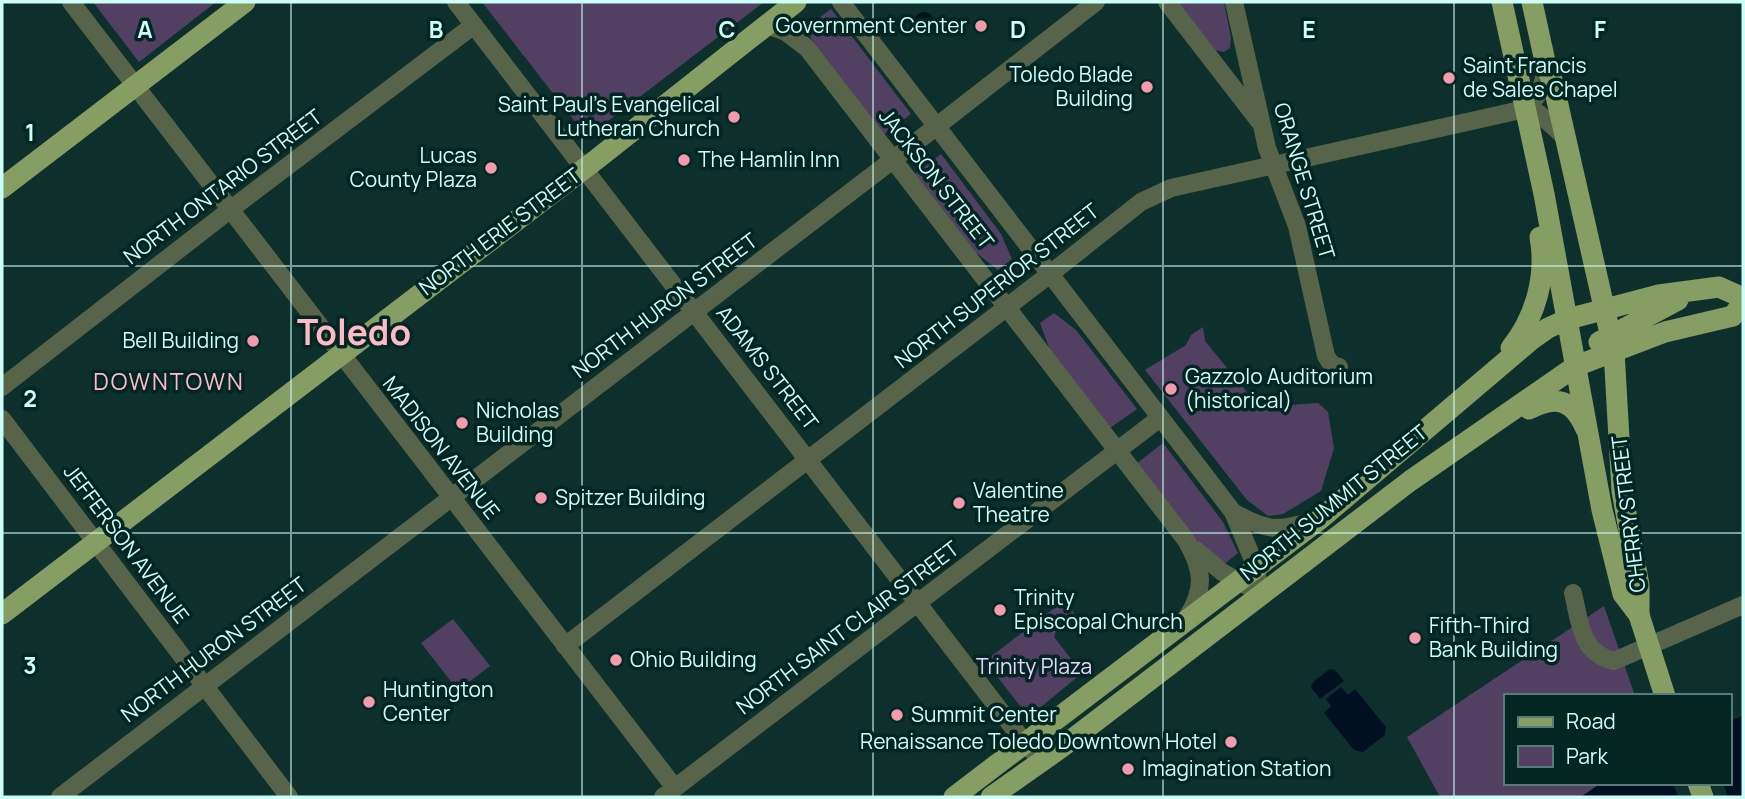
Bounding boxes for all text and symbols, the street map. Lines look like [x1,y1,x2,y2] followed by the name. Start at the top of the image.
[776,11,967,39] place label: Government Center
[137,13,153,45] text: A
[429,13,443,45] text: B
[719,13,736,45] text: C
[1010,13,1026,45] text: D
[1302,13,1316,45] text: E
[1594,13,1606,45] text: F
[973,18,989,34] marker: Government Center
[1463,51,1618,103] place label: Saint Francis de Sales Chapel
[1009,60,1133,112] place label: Toledo Blade Building
[1441,70,1457,86] marker: Saint Francis de Sales Chapel
[1139,79,1155,95] marker: Toledo Blade Building
[498,90,720,142] place label: Saint Paul's Evangelical Lutheran Church
[1268,99,1342,263] street label: ORANGE STREET
[117,102,328,270] street label: NORTH ONTARIO STREET
[873,102,1001,255] street label: JACKSON STREET
[726,109,742,125] marker: Saint Paul's Evangelical Lutheran Church
[25,116,35,148] text: 1
[350,141,477,193] place label: Lucas County Plaza
[698,145,840,173] place label: The Hamlin Inn
[676,152,692,168] marker: The Hamlin Inn
[483,160,499,176] marker: Lucas County Plaza
[413,161,586,301] street label: NORTH ERIE STREET
[888,196,1105,374] street label: NORTH SUPERIOR STREET
[566,226,763,384] street label: NORTH HURON STREET
[710,300,825,436] street label: ADAMS STREET
[297,308,411,356] district label: Toledo
[122,326,239,354] place label: Bell Building
[245,333,261,349] marker: Bell Building
[1185,362,1373,414] place label: Gazzolo Auditorium (historical)
[93,365,245,397] district label: DOWNTOWN
[377,370,506,525] street label: MADISON AVENUE
[1163,381,1179,397] marker: Gazzolo Auditorium (historical)
[23,382,37,414] text: 2
[476,396,559,448] place label: Nicholas Building
[454,415,470,431] marker: Nicholas Building
[1234,418,1433,586] street label: NORTH SUMMIT STREET
[1604,434,1652,594] street label: CHERRY STREET
[58,458,196,629] street label: JEFFERSON AVENUE
[973,476,1064,528] place label: Valentine Theatre
[555,483,705,511] place label: Spitzer Building
[533,490,549,506] marker: Spitzer Building
[951,495,967,511] marker: Valentine Theatre
[730,534,965,720] street label: NORTH SAINT CLAIR STREET
[115,570,312,728] street label: NORTH HURON STREET
[1014,583,1183,635] place label: Trinity Episcopal Church
[992,602,1008,618] marker: Trinity Episcopal Church
[1429,611,1558,663] place label: Fifth-Third Bank Building
[1407,630,1423,646] marker: Fifth-Third Bank Building
[630,645,757,673] place label: Ohio Building
[23,649,37,681] text: 3
[608,652,624,668] marker: Ohio Building
[976,652,1092,680] park label: Trinity Plaza
[383,675,493,727] place label: Huntington Center
[361,694,377,710] marker: Huntington Center
[1504,694,1731,785] legend
[911,700,1057,728] place label: Summit Center
[889,707,905,723] marker: Summit Center
[1566,707,1616,735] text: Road
[860,727,1217,755] place label: Renaissance Toledo Downtown Hotel
[1223,734,1239,750] marker: Renaissance Toledo Downtown Hotel
[1566,742,1608,770] text: Park
[1142,754,1332,782] place label: Imagination Station
[1120,761,1136,777] marker: Imagination Station

